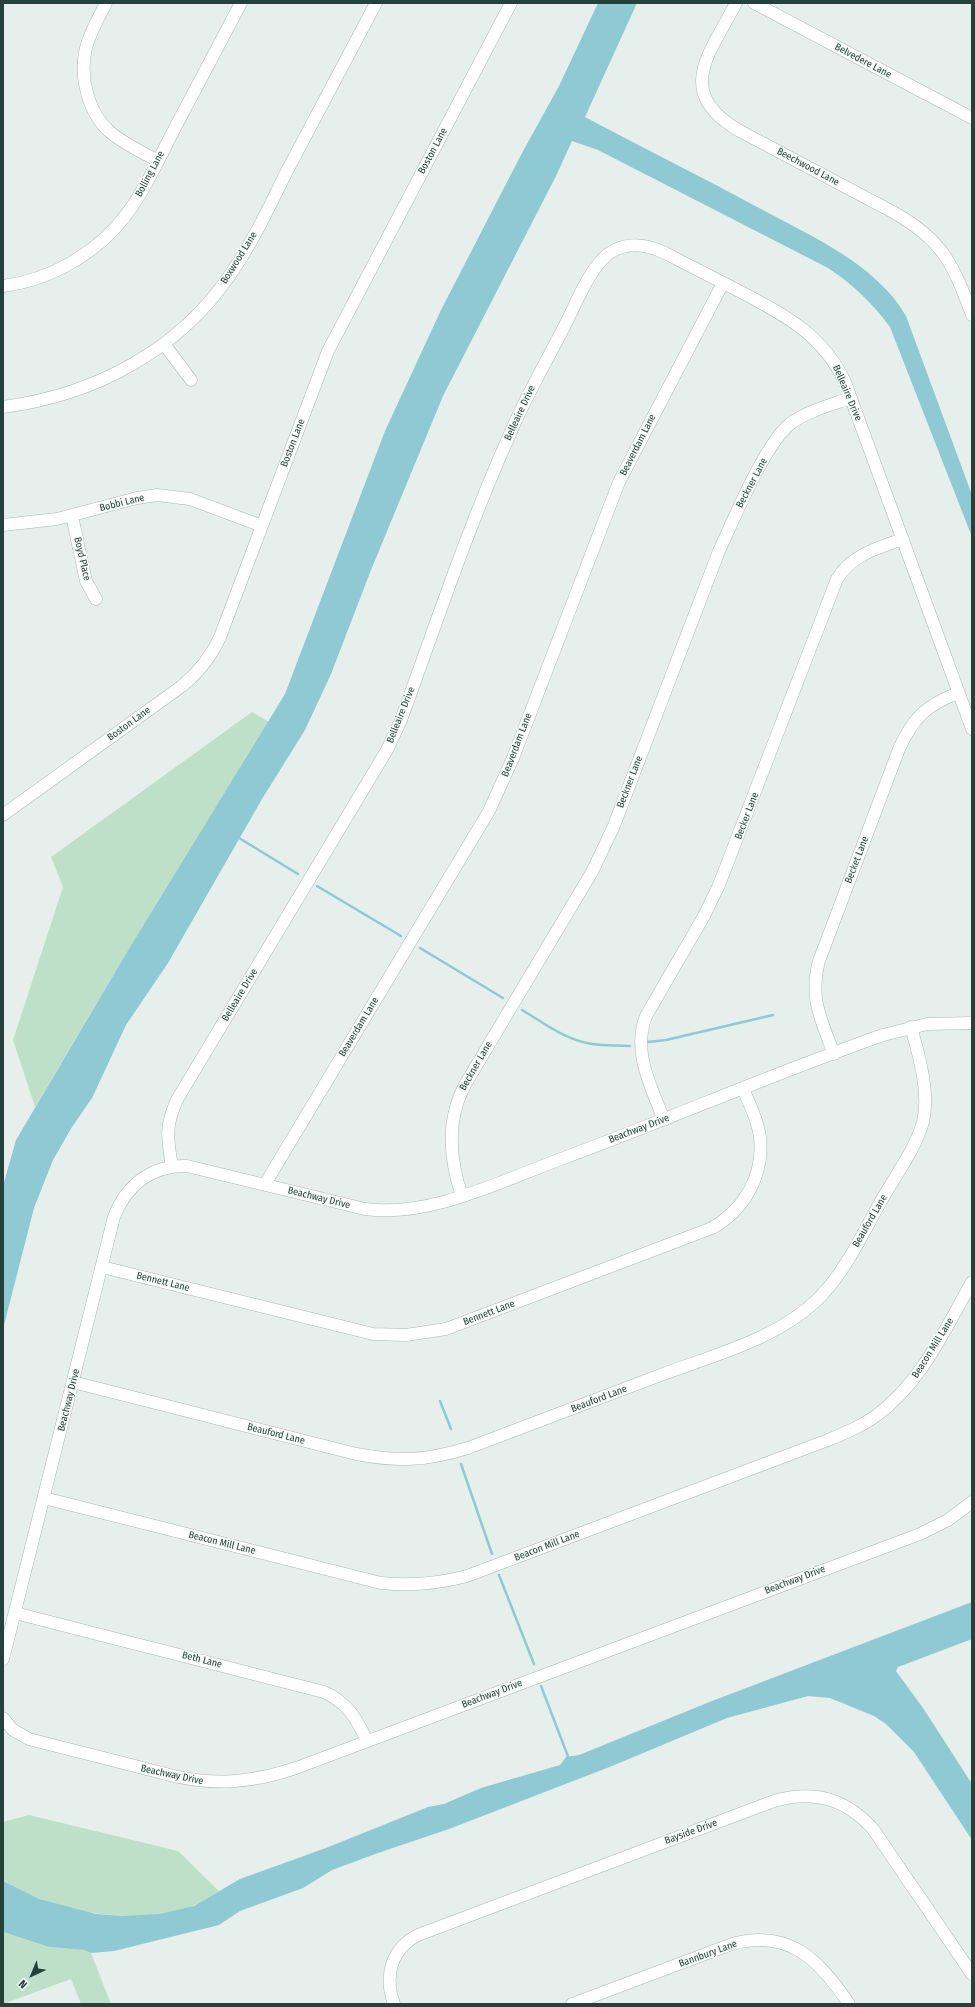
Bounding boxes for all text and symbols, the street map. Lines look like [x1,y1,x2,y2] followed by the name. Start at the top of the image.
[833,41,893,81] street label: Belvedere Lane
[416,126,450,176] street label: Boston Lane
[775,145,841,189] street label: Beechwood Lane
[133,149,167,199] street label: Bolling Lane
[218,230,260,286] street label: Boxwood Lane
[830,363,864,423] street label: Belleaire Drive
[502,383,538,443] street label: Belleaire Drive
[617,412,659,478] street label: Beaverdam Lane
[278,417,308,469] street label: Boston Lane
[734,456,770,510] street label: Beckner Lane
[98,492,146,514] street label: Bobbi Lane
[71,536,93,582] street label: Boyd Place
[384,685,418,745] street label: Belleaire Drive
[105,704,153,744] street label: Boston Lane
[499,711,535,779] street label: Beaverdam Lane
[615,754,645,810] street label: Beckner Lane
[733,791,761,841] street label: Becker Lane
[843,835,871,885] street label: Becket Lane
[220,966,260,1024] street label: Belleaire Drive
[337,995,381,1059] street label: Beaverdam Lane
[457,1039,495,1093] street label: Beckner Lane
[607,1112,671,1146] street label: Beachway Drive
[287,1184,351,1212] street label: Beachway Drive
[850,1192,890,1250] street label: Beauford Lane
[135,1270,191,1294] street label: Bennett Lane
[462,1298,516,1328] street label: Bennett Lane
[910,1316,956,1380] street label: Beacon Mill Lane
[55,1368,83,1432] street label: Beachway Drive
[569,1383,629,1415] street label: Beauford Lane
[246,1421,306,1447] street label: Beauford Lane
[513,1528,581,1564] street label: Beacon Mill Lane
[187,1529,257,1557] street label: Beacon Mill Lane
[763,1563,827,1597] street label: Beachway Drive
[181,1649,223,1671] street label: Beth Lane
[460,1677,524,1711] street label: Beachway Drive
[139,1762,205,1788] street label: Beachway Drive
[663,1817,719,1847] street label: Bayside Drive
[677,1938,739,1970] street label: Bannbury Lane
[12,1955,52,1995] north arrow
[16,1977,30,1991] text: N

